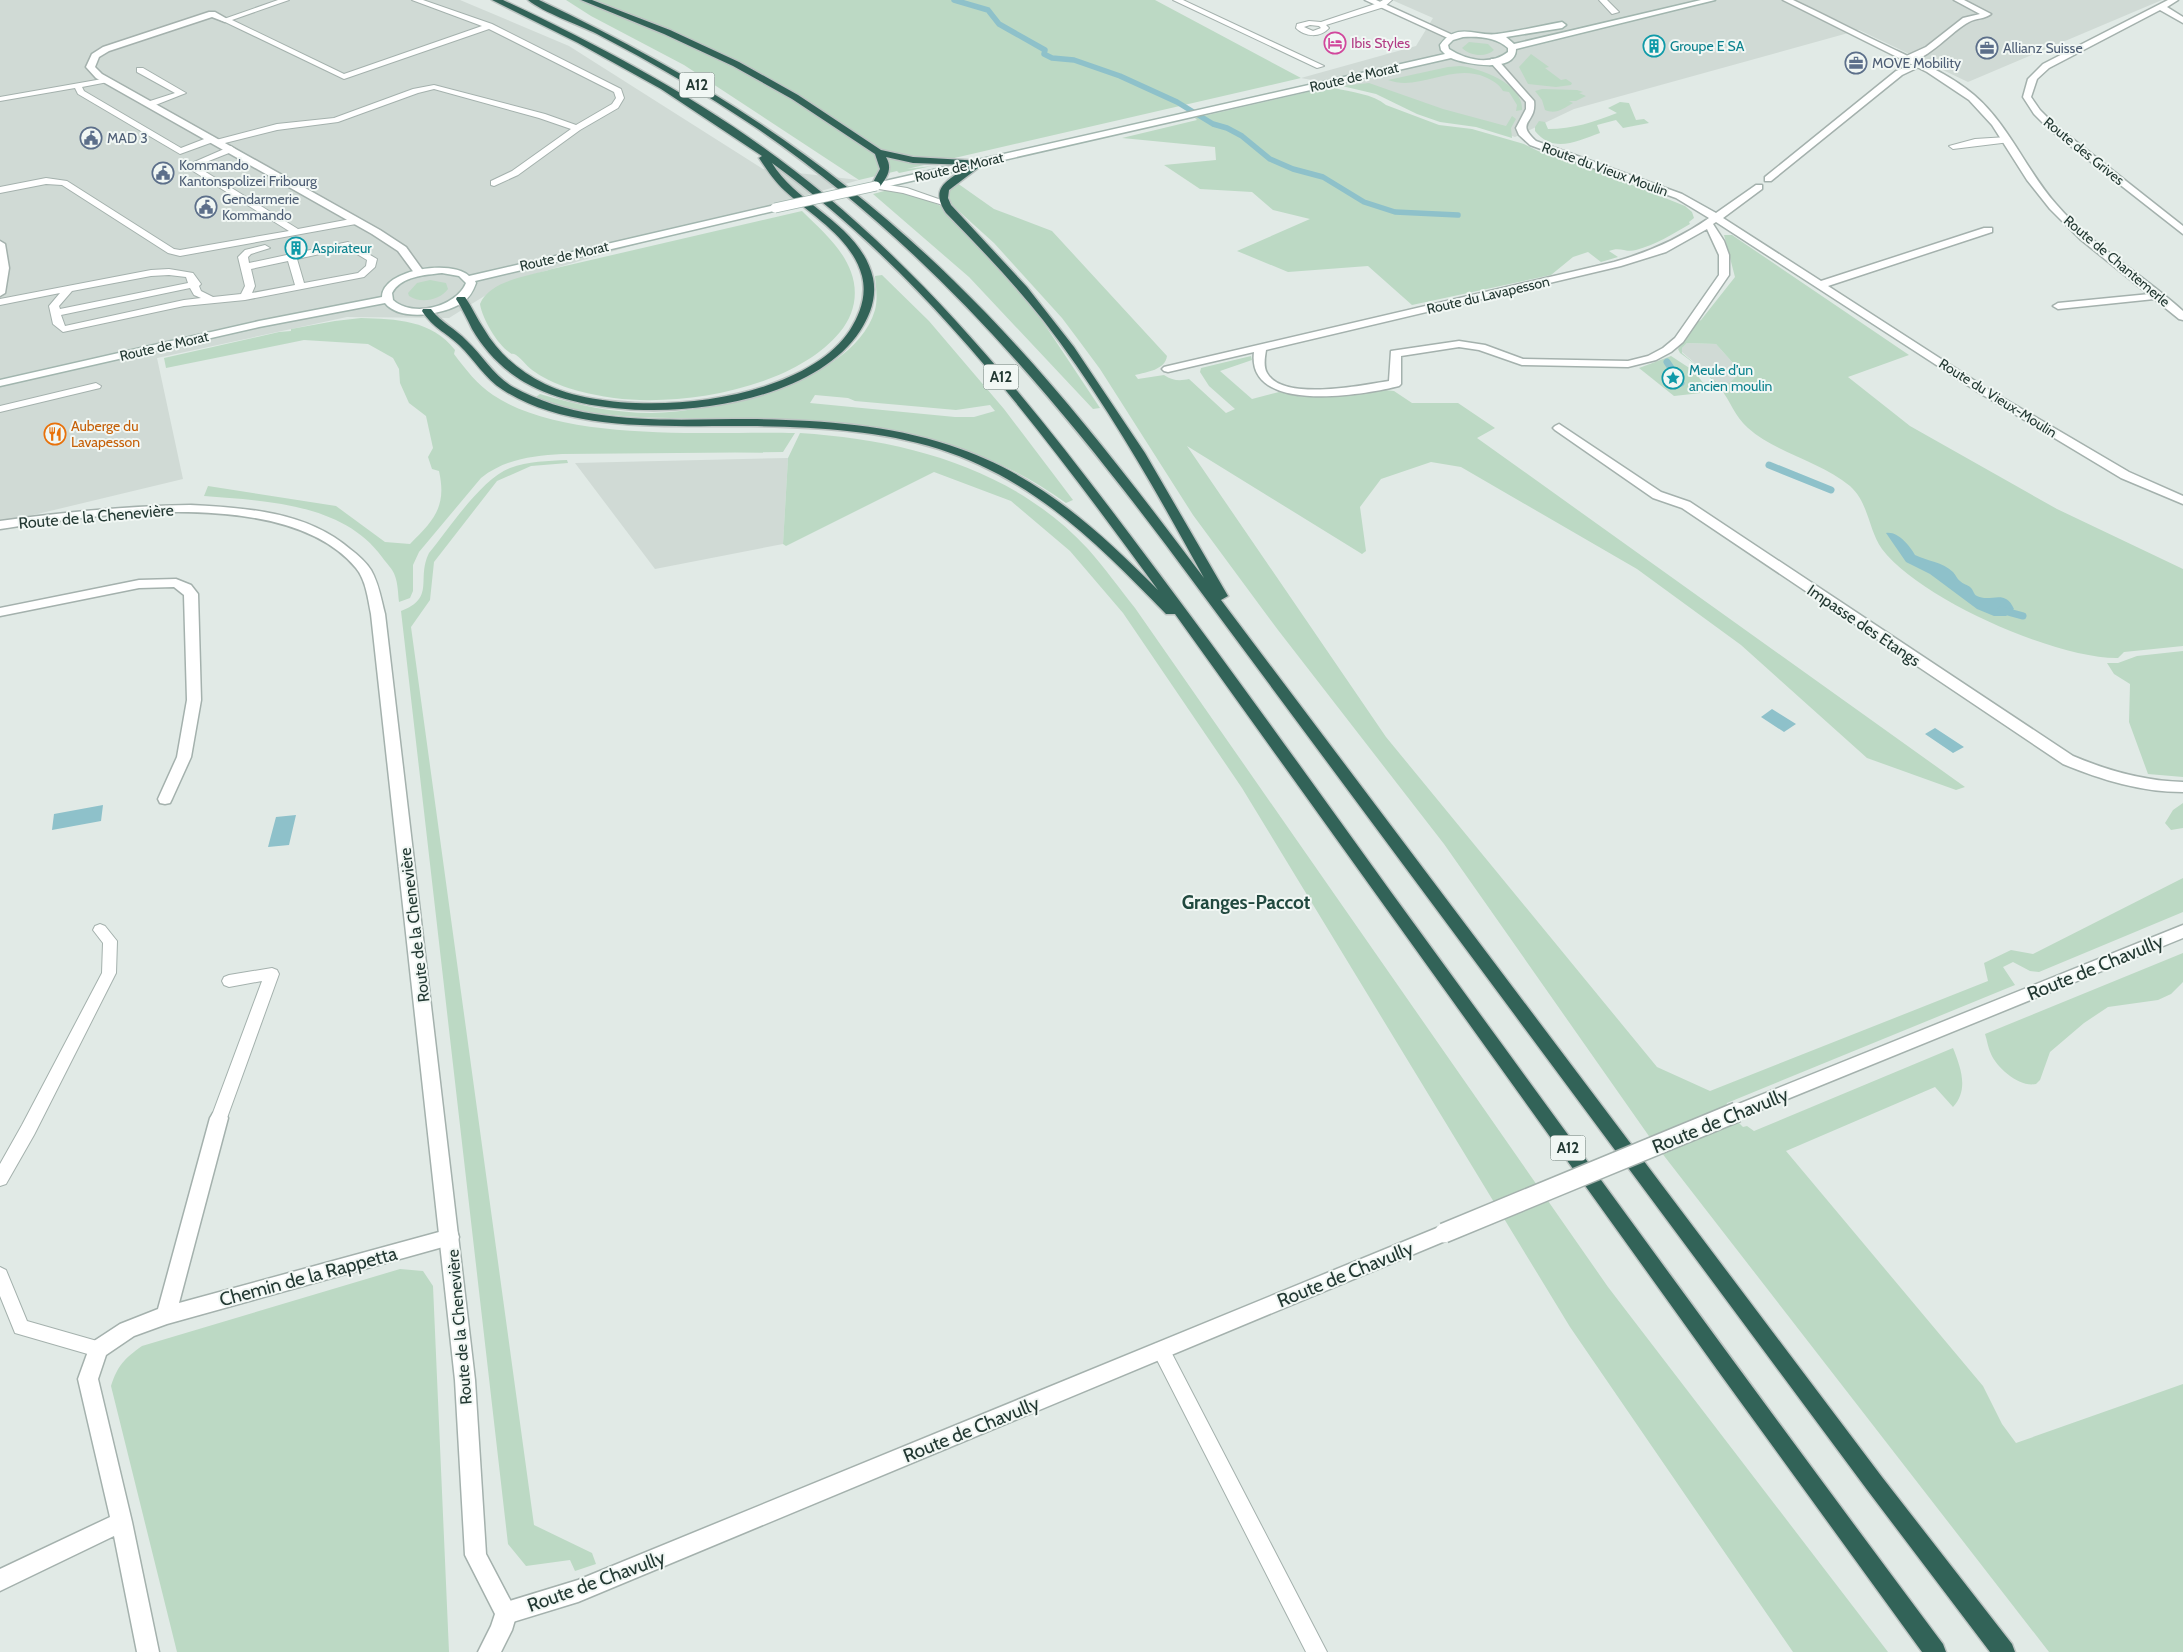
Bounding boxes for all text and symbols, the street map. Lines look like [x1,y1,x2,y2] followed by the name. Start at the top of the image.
[1323,31,1347,55] hotel icon: Ibis Styles
[1351,34,1410,52] place label: Ibis Styles
[1642,34,1666,58] building icon: Groupe E SA
[1975,36,1999,60] office icon: Allianz Suisse
[1670,37,1745,55] place label: Groupe E SA
[2003,39,2083,57] place label: Allianz Suisse
[1844,51,1868,75] office icon: MOVE Mobility
[1872,54,1961,72] place label: MOVE Mobility
[1308,58,1401,96] street label: Route de Morat
[680,72,714,98] road number: A12
[2040,113,2128,189] street label: Route des Grives
[79,126,103,150] public building icon: MAD 3
[107,129,148,147] place label: MAD 3
[1539,138,1671,200] street label: Route du Vieux Moulin
[913,148,1006,186] street label: Route de Morat
[179,156,318,190] place label: Kommando Kantonspolizei Fribourg
[151,161,175,185] public building icon: Kommando Kantonspolizei Fribourg
[222,190,299,224] place label: Gendarmerie Kommando
[194,195,218,219] public building icon: Gendarmerie Kommando
[2060,211,2174,311] street label: Route de Chantemerle
[284,236,308,260] building icon: Aspirateur
[518,237,611,275] street label: Route de Morat
[312,239,372,257] place label: Aspirateur
[1425,272,1551,318] street label: Route du Lavapesson
[118,327,211,365] street label: Route de Morat
[1936,354,2061,442] street label: Route du Vieux-Moulin
[1689,361,1773,395] place label: Meule d’un ancien moulin
[984,364,1018,390] road number: A12
[1661,366,1685,390] place icon: Meule d’un ancien moulin
[71,417,140,451] place label: Auberge du Lavapesson
[43,422,67,446] restaurant icon: Auberge du Lavapesson
[18,500,174,533] street label: Route de la Chenevière
[1804,581,1924,670] street label: Impasse des Etangs
[396,847,433,1003] street label: Route de la Chenevière
[1182,891,1311,914] district label: Granges-Paccot
[2024,930,2167,1005] street label: Route de Chavully
[1649,1083,1792,1158] street label: Route de Chavully
[1550,1136,1586,1160] road number: A12
[1274,1237,1417,1312] street label: Route de Chavully
[217,1242,400,1311] street label: Chemin de la Rappetta
[443,1249,476,1405] street label: Route de la Chenevière
[900,1392,1043,1467] street label: Route de Chavully
[524,1546,669,1617] street label: Route de Chavully

